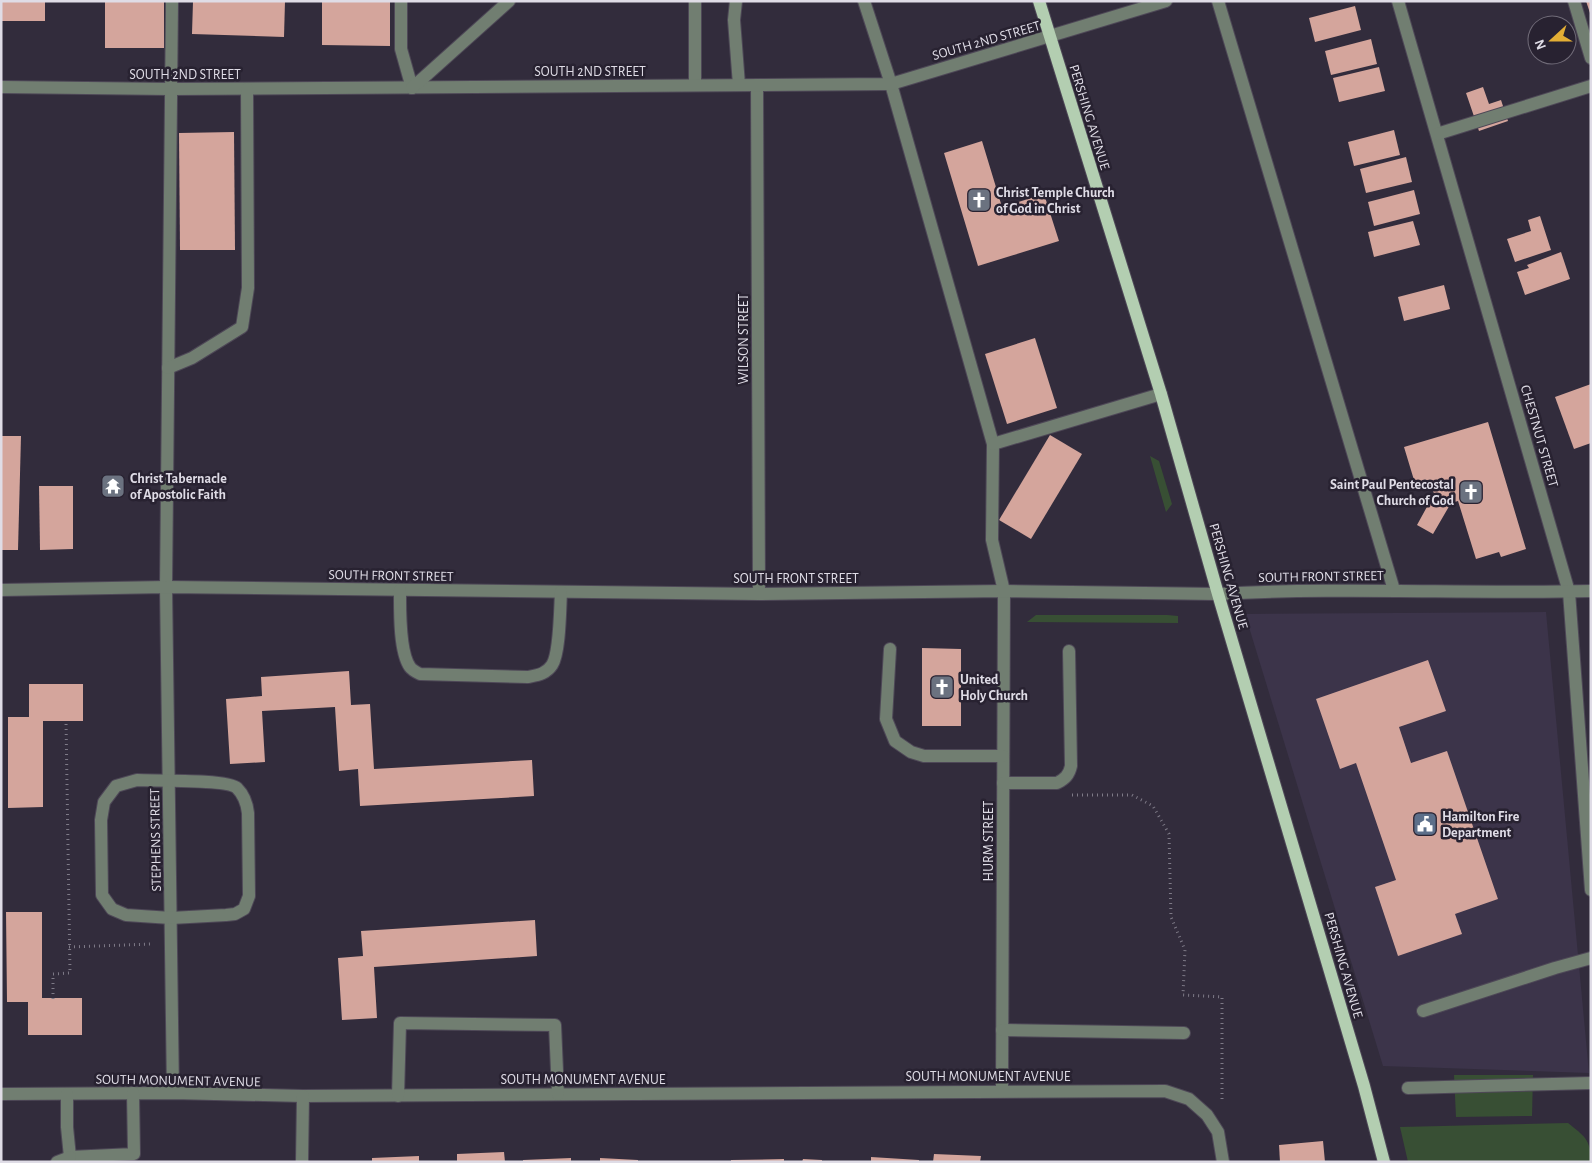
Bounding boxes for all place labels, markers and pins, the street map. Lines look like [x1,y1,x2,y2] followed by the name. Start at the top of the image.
[996,186,1115,216] place label: Christ Temple Church of God in Christ
[966,187,992,213] church icon: Christ Temple Church of God in Christ
[130,472,227,502] place label: Christ Tabernacle of Apostolic Faith
[100,473,126,499] temple icon: Christ Tabernacle of Apostolic Faith
[1330,478,1455,508] place label: Saint Paul Pentecostal Church of God
[1458,479,1484,505] church icon: Saint Paul Pentecostal Church of God
[960,673,1028,703] place label: United Holy Church
[929,674,955,700] church icon: United Holy Church
[1442,810,1520,840] place label: Hamilton Fire Department
[1412,811,1438,837] public building icon: Hamilton Fire Department

